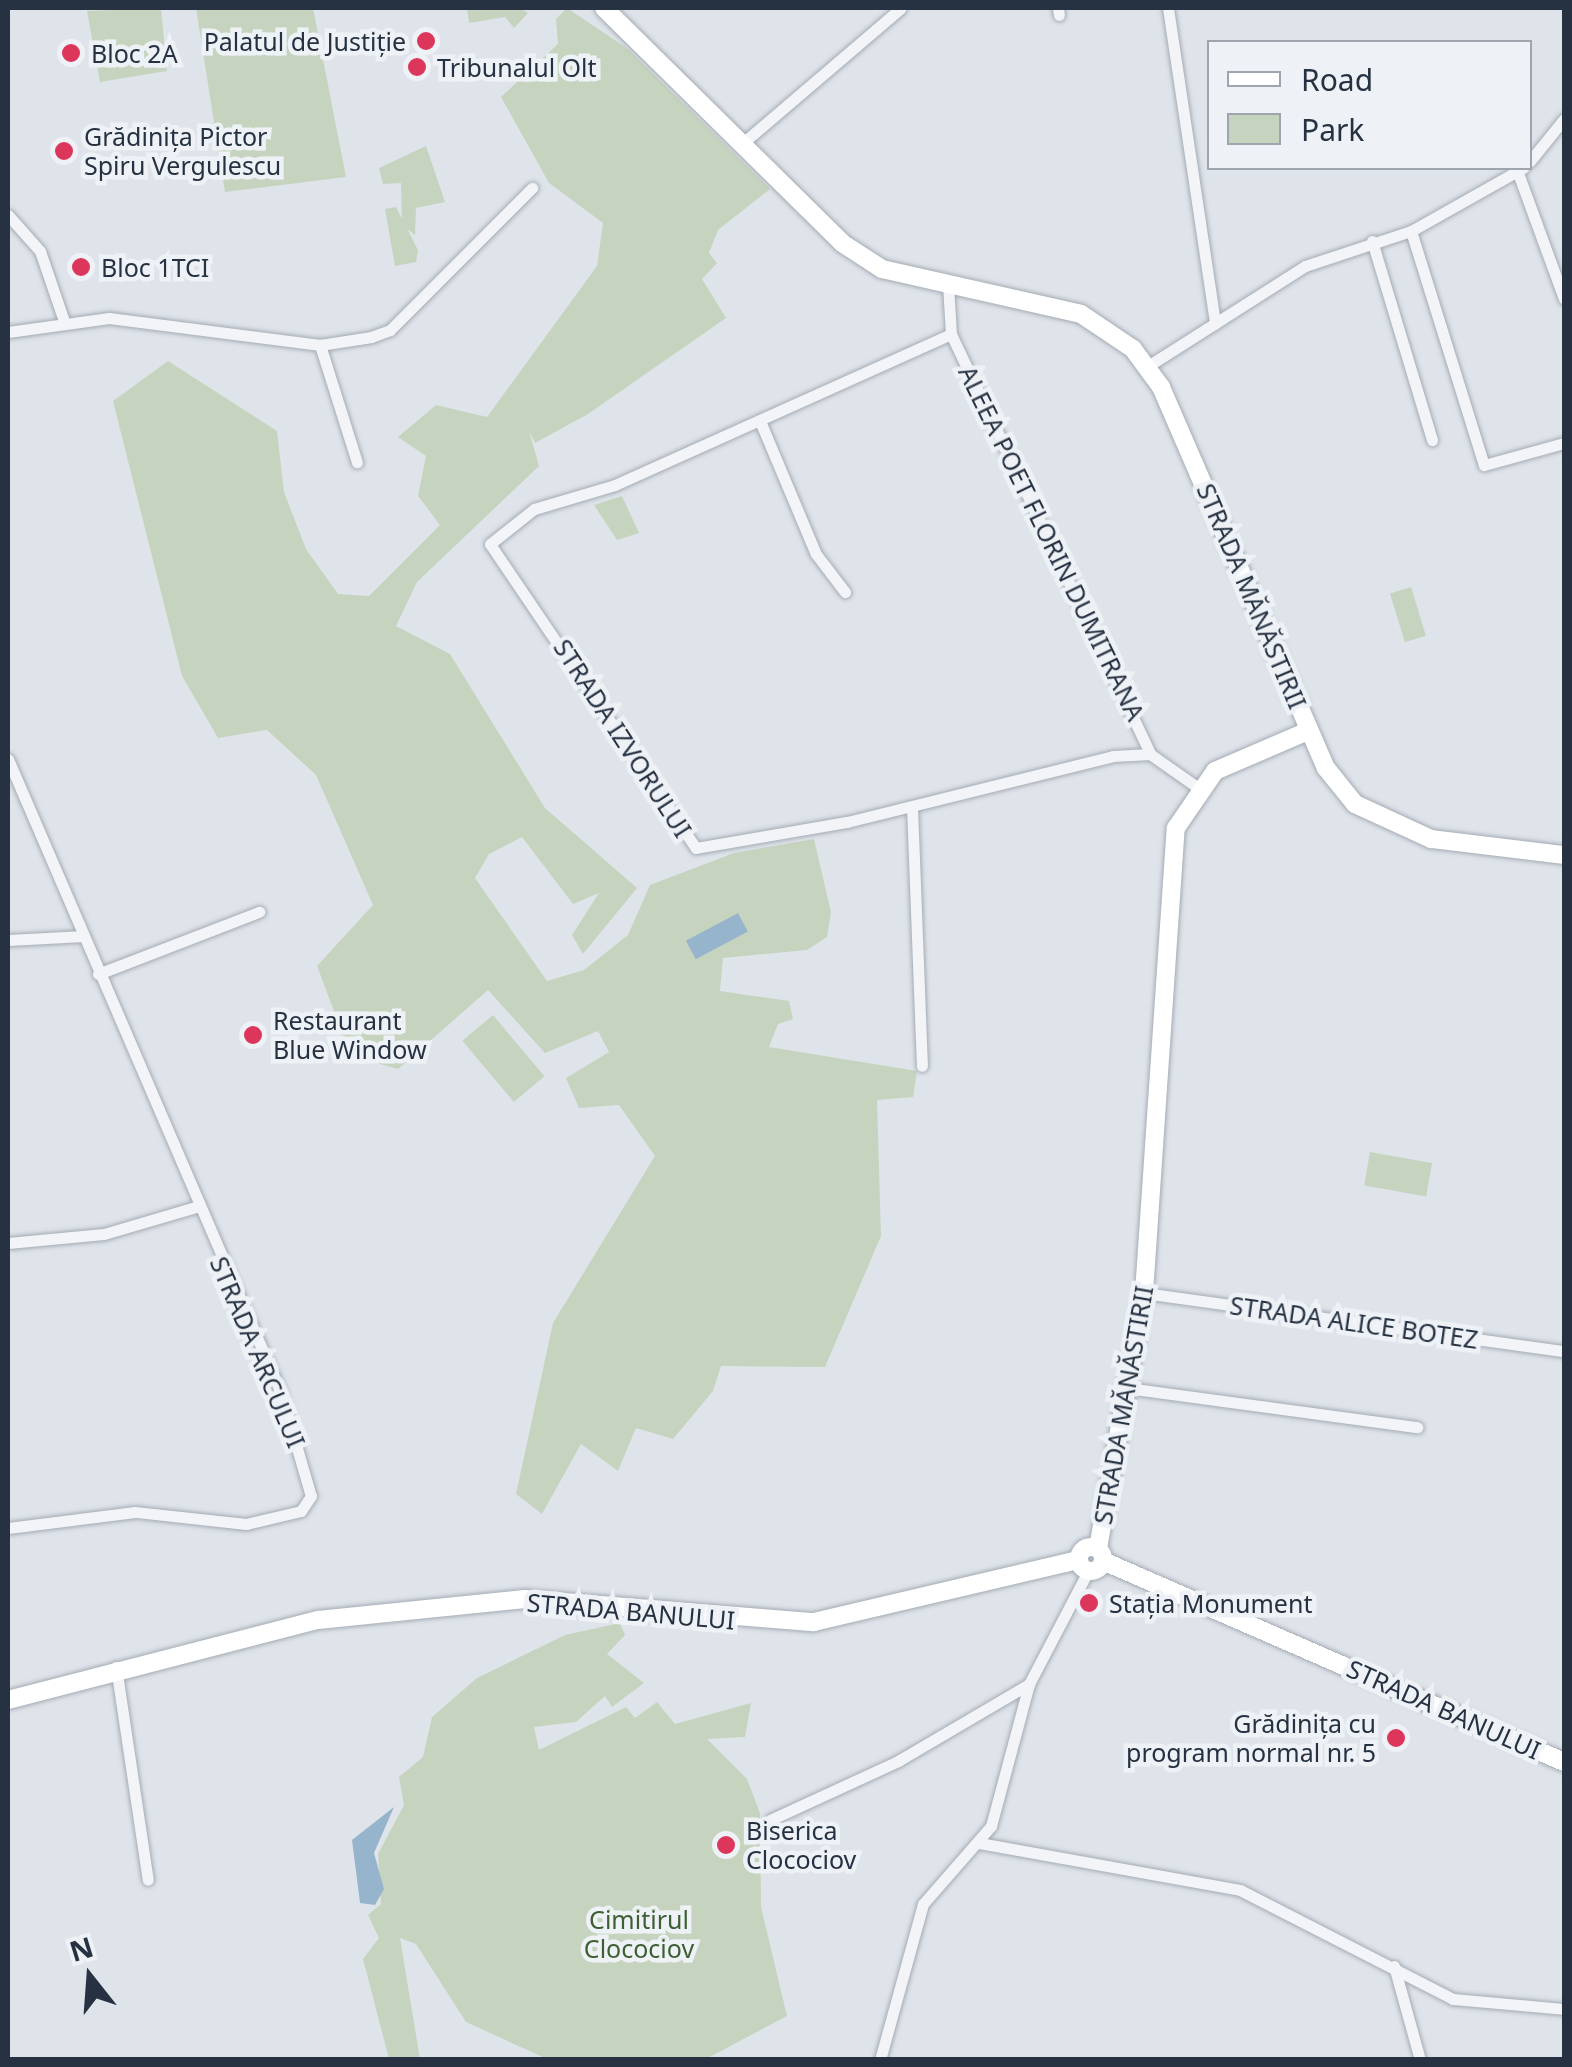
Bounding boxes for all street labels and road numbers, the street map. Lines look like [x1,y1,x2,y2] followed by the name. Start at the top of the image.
[953,361,1151,725] street label: ALEEA POET FLORIN DUMITRANA
[1191,479,1313,713] street label: STRADA MĂNĂSTIRII
[548,633,698,843] street label: STRADA IZVORULUI
[204,1252,312,1452] street label: STRADA ARCULUI
[1087,1283,1159,1527] street label: STRADA MĂNĂSTIRII
[1228,1290,1480,1354] street label: STRADA ALICE BOTEZ
[526,1587,736,1635] street label: STRADA BANULUI
[1343,1653,1545,1765] street label: STRADA BANULUI

